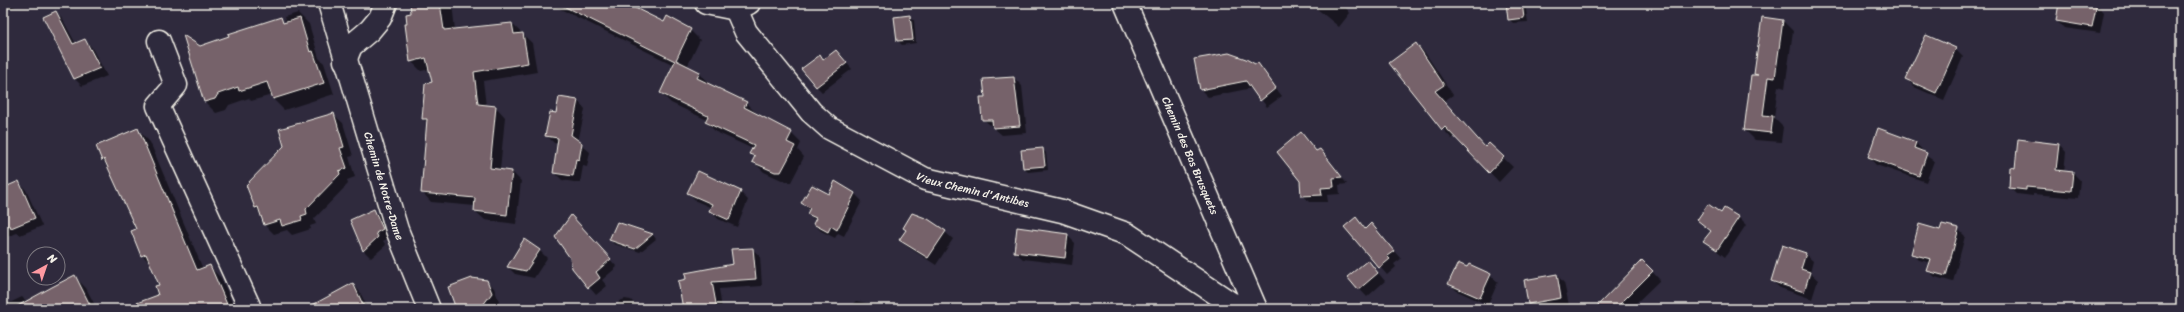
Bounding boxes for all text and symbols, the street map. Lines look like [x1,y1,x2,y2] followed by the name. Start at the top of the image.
[1157,94,1224,219] street label: Chemin des Bas Brusquets
[359,130,410,243] street label: Chemin de Notre-Dame
[913,167,1032,213] street label: Vieux Chemin d'Antibes
[26,246,66,286] north arrow
[42,248,61,269] text: N

